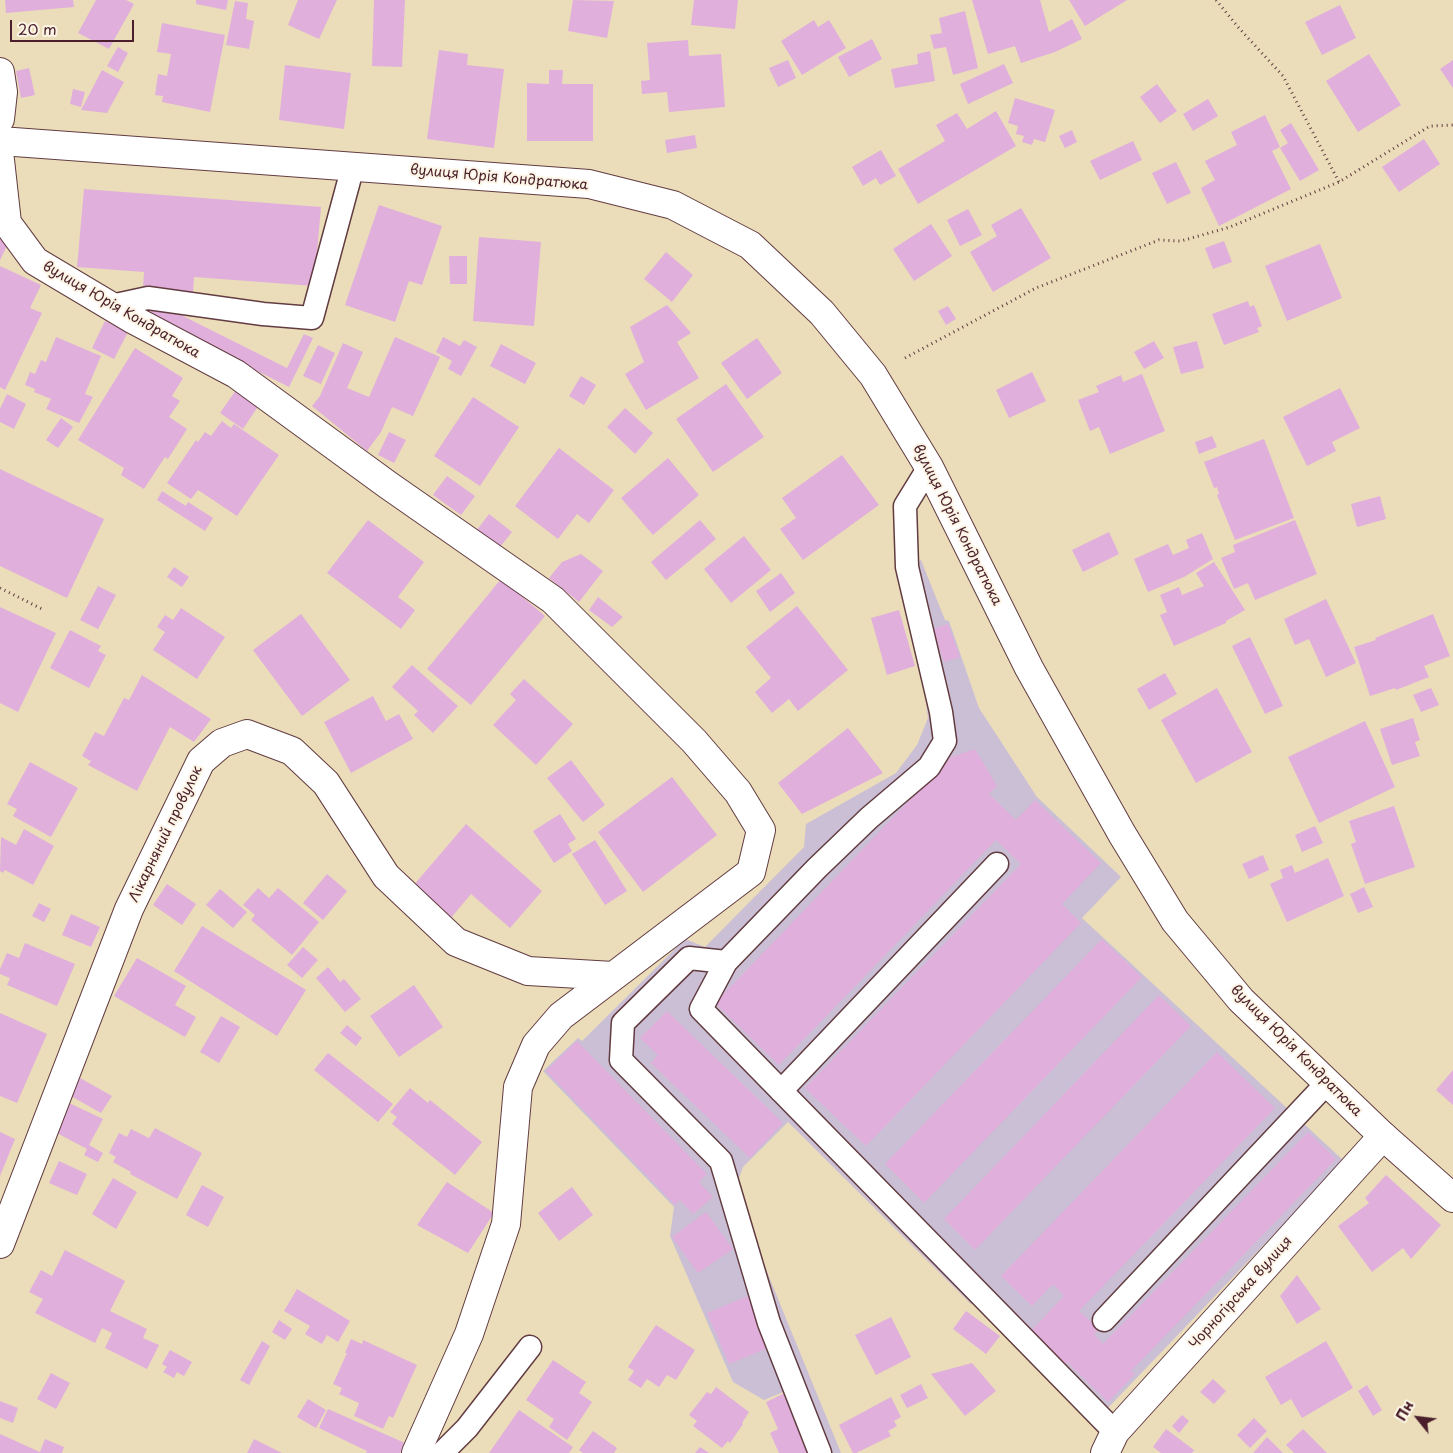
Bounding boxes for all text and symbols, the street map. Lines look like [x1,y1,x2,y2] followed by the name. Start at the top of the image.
[12,10,136,42] scale bar
[18,17,57,40] text: 20 m
[409,162,589,194] street label: вулиця Юрія Кондратюка
[39,258,203,362] street label: вулиця Юрія Кондратюка
[909,442,1005,608] street label: вулиця Юрія Кондратюка
[126,763,206,905] street label: Лікарняний провулок
[1227,982,1365,1120] street label: вулиця Юрія Кондратюка
[1186,1233,1296,1353] street label: Чорногірська вулиця
[1393,1393,1443,1443] north arrow
[1390,1397,1419,1424] text: Пн

